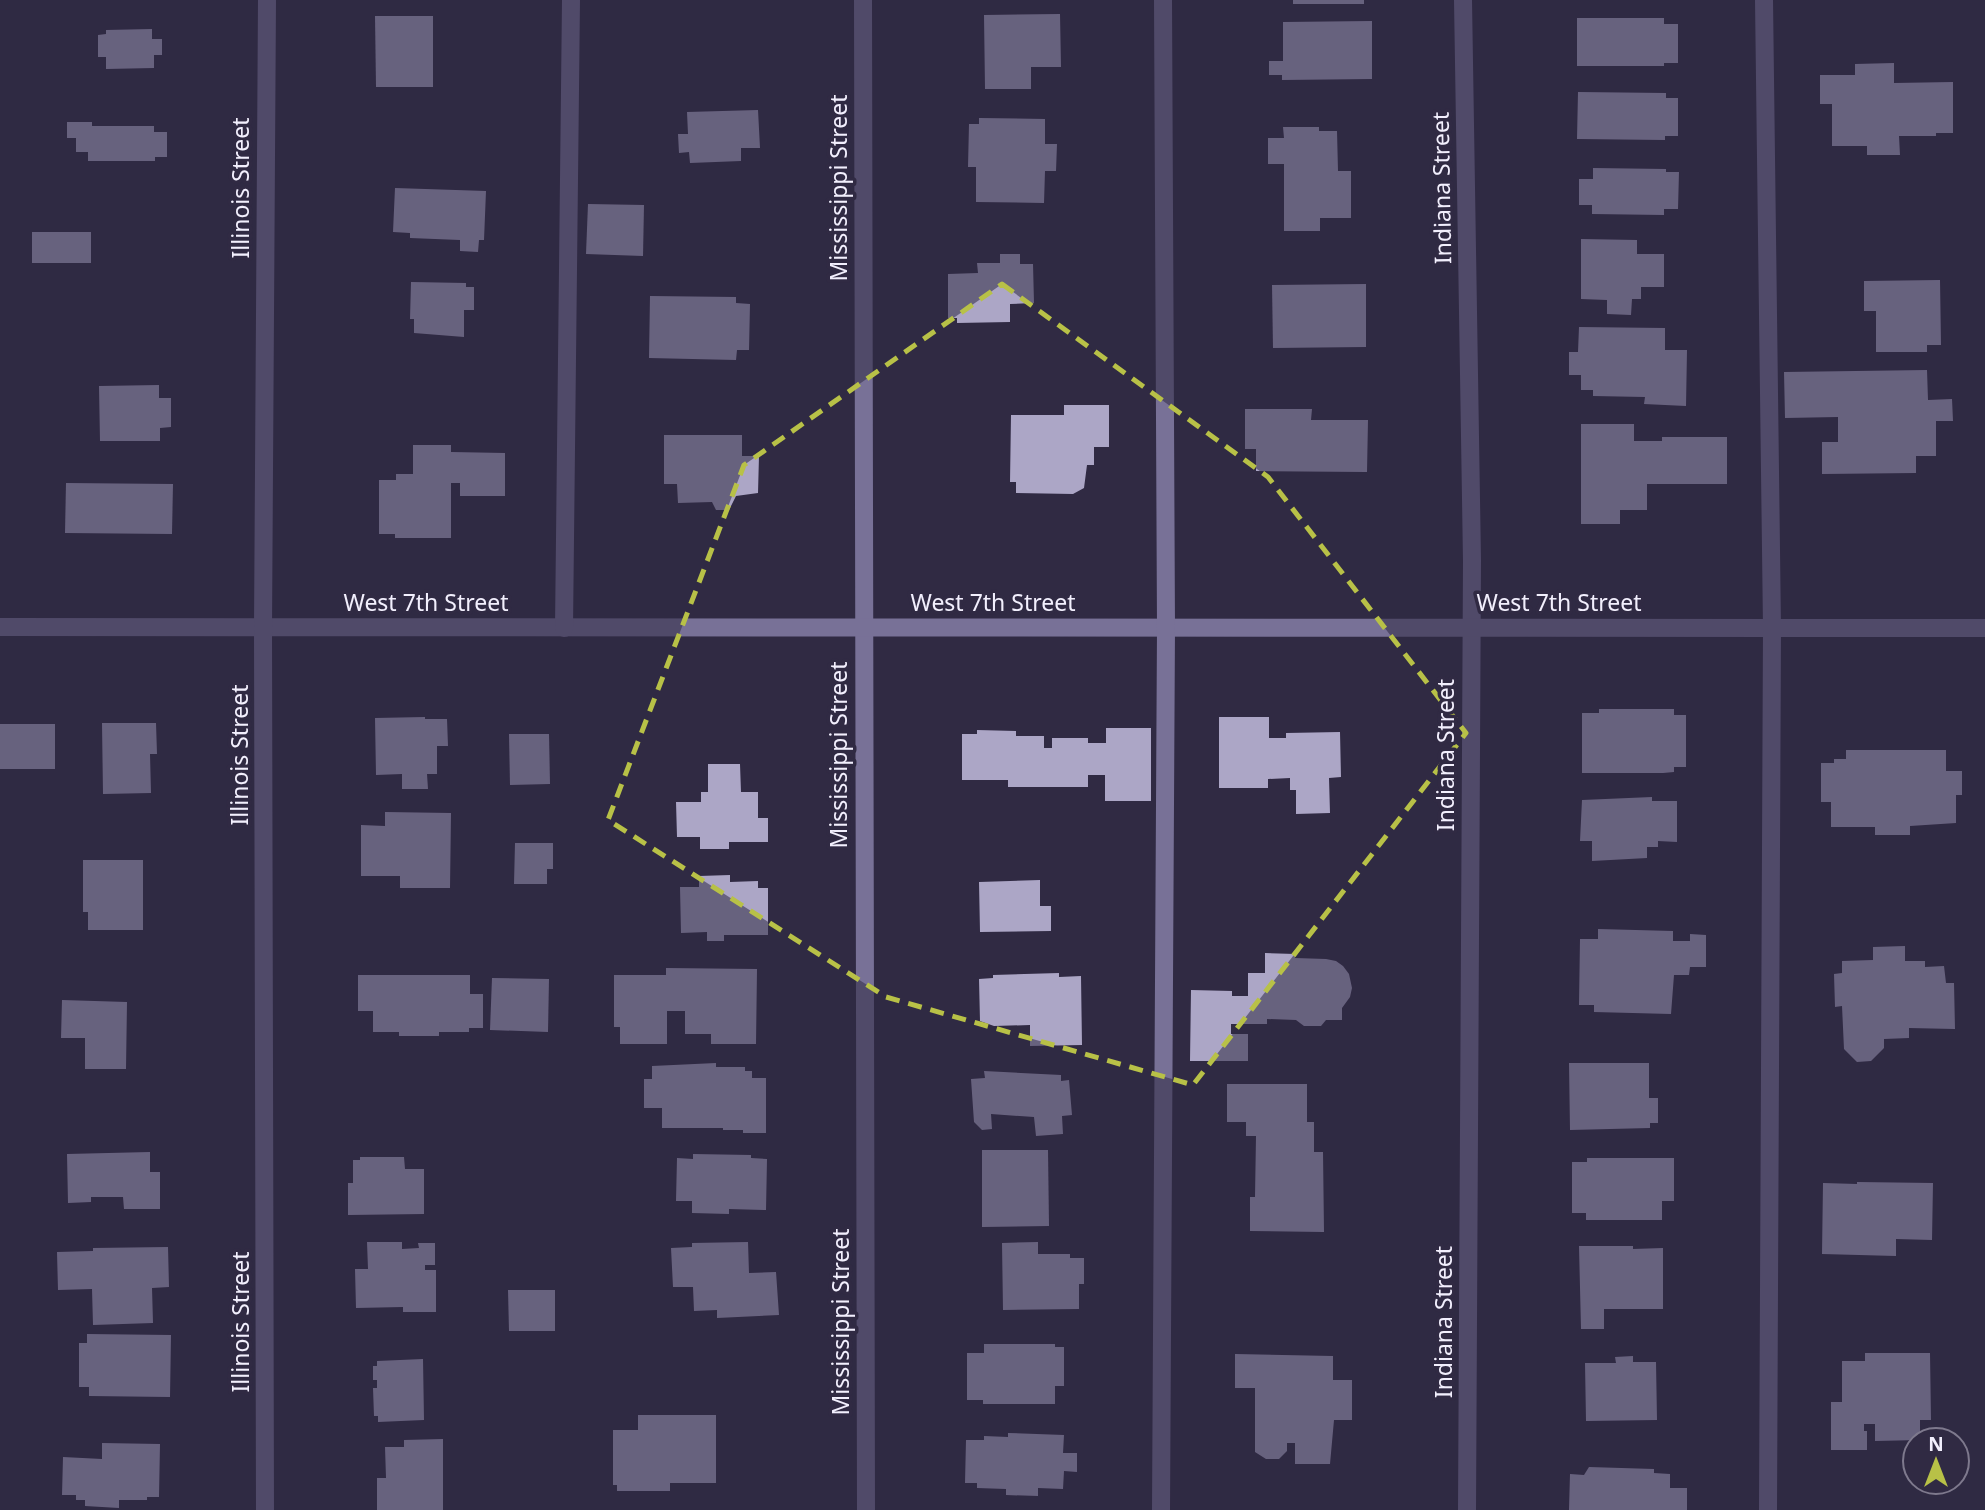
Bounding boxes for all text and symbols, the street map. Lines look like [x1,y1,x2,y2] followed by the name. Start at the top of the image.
[822,94,854,282] street label: Mississippi Street
[1424,112,1458,264] street label: Indiana Street
[224,118,256,258] street label: Illinois Street
[343,586,509,618] street label: West 7th Street
[910,586,1076,618] street label: West 7th Street
[1476,586,1642,618] street label: West 7th Street
[822,661,854,849] street label: Mississippi Street
[1429,679,1461,831] street label: Indiana Street
[223,685,255,825] street label: Illinois Street
[824,1228,856,1416] street label: Mississippi Street
[1427,1246,1459,1398] street label: Indiana Street
[224,1252,256,1392] street label: Illinois Street
[1901,1426,1971,1496] north arrow
[1928,1431,1944,1457] text: N

